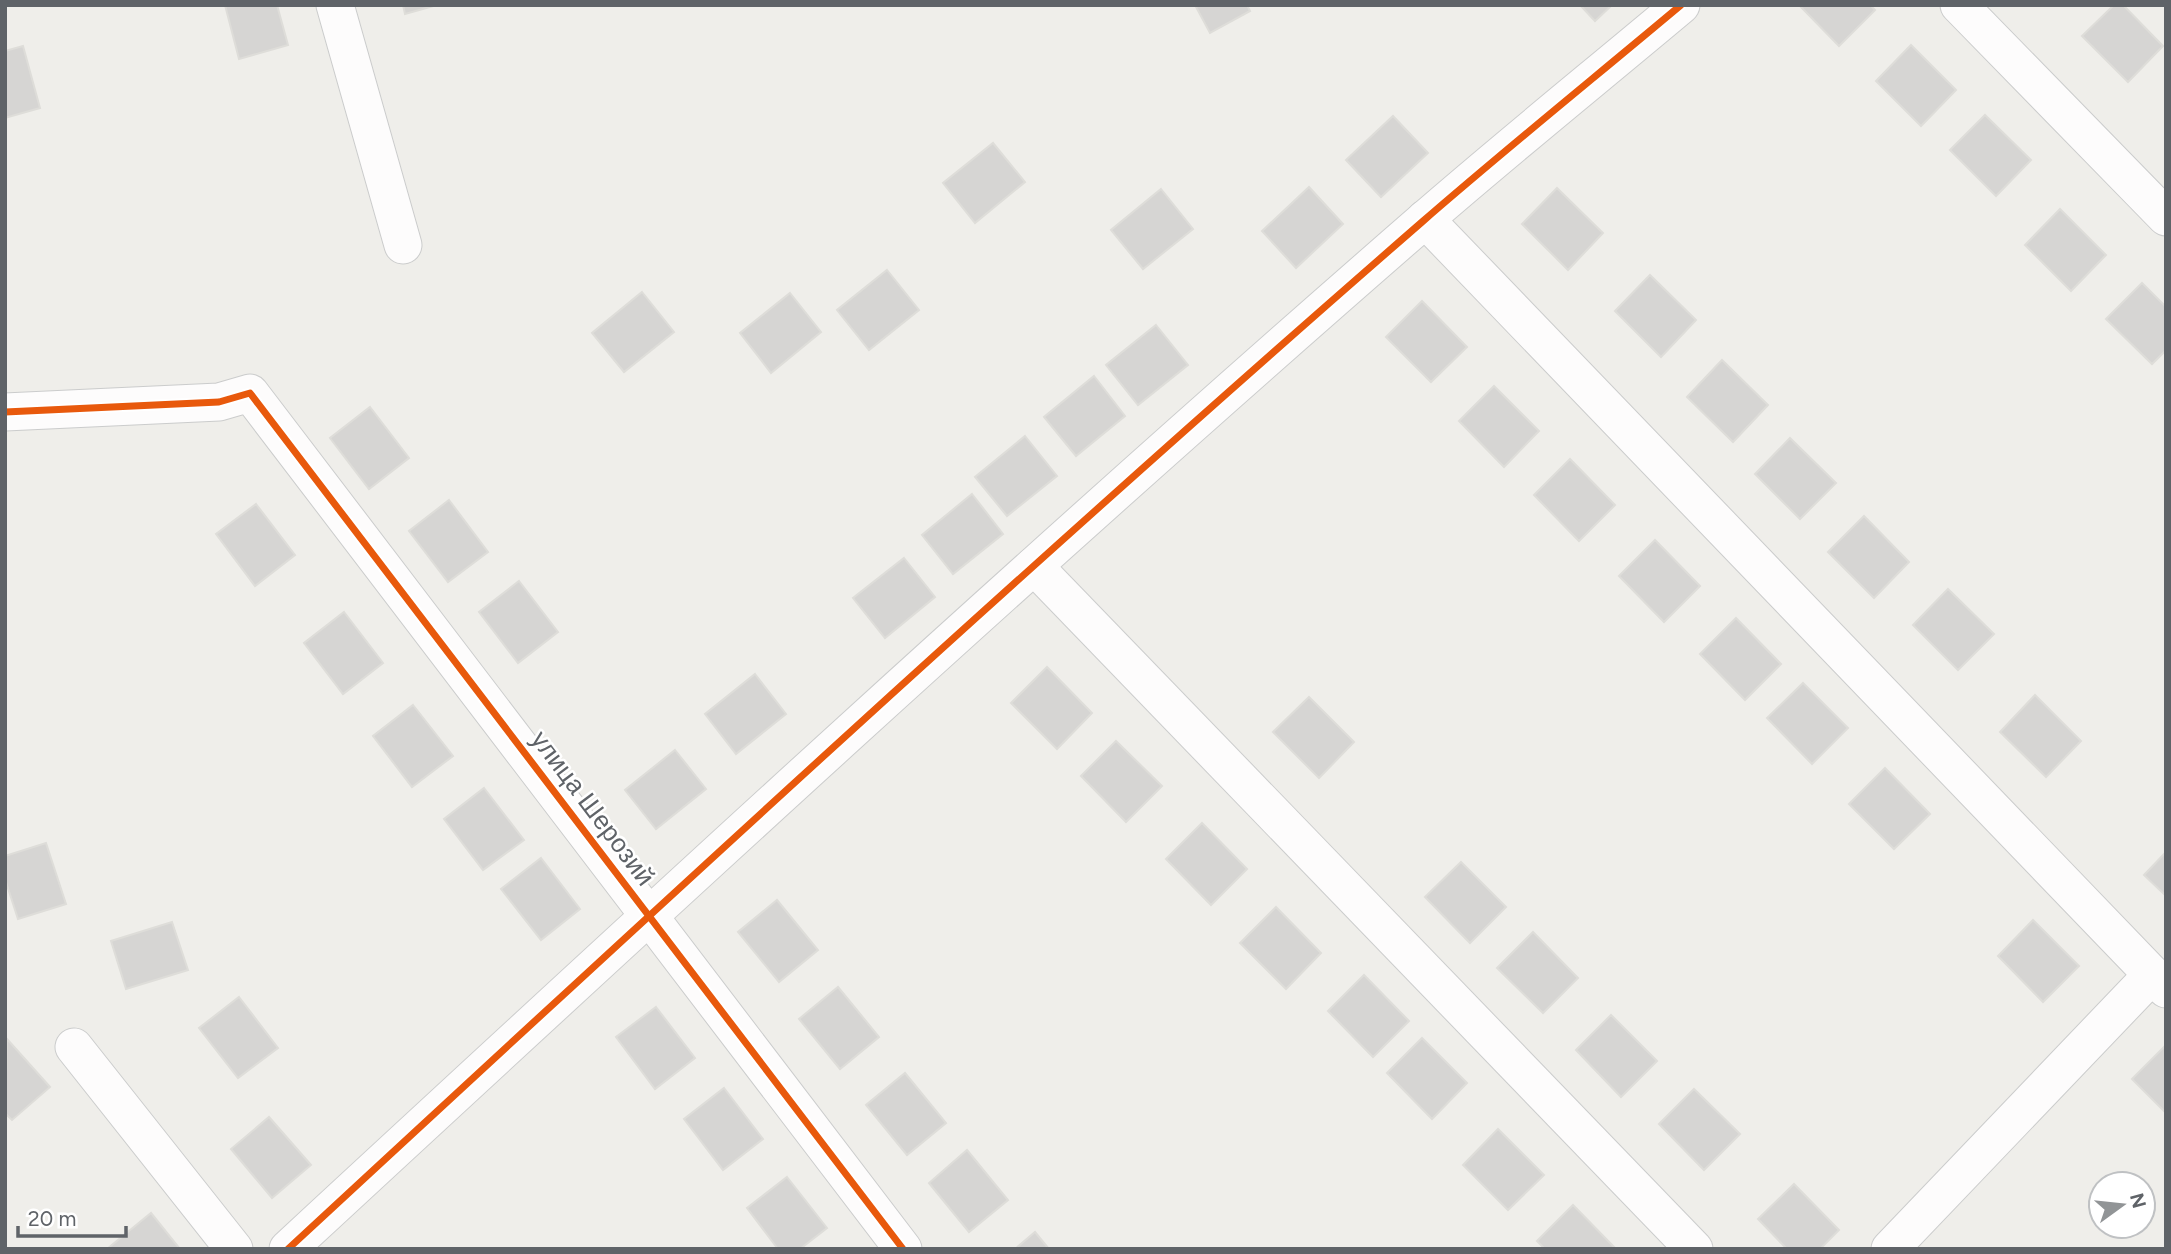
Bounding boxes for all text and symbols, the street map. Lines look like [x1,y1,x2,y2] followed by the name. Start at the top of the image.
[524,724,662,892] street label: улица Шерозий
[2087,1170,2157,1240] north arrow
[2125,1191,2151,1211] text: N
[18,1194,126,1238] scale bar
[28,1206,76,1231] text: 20 m

